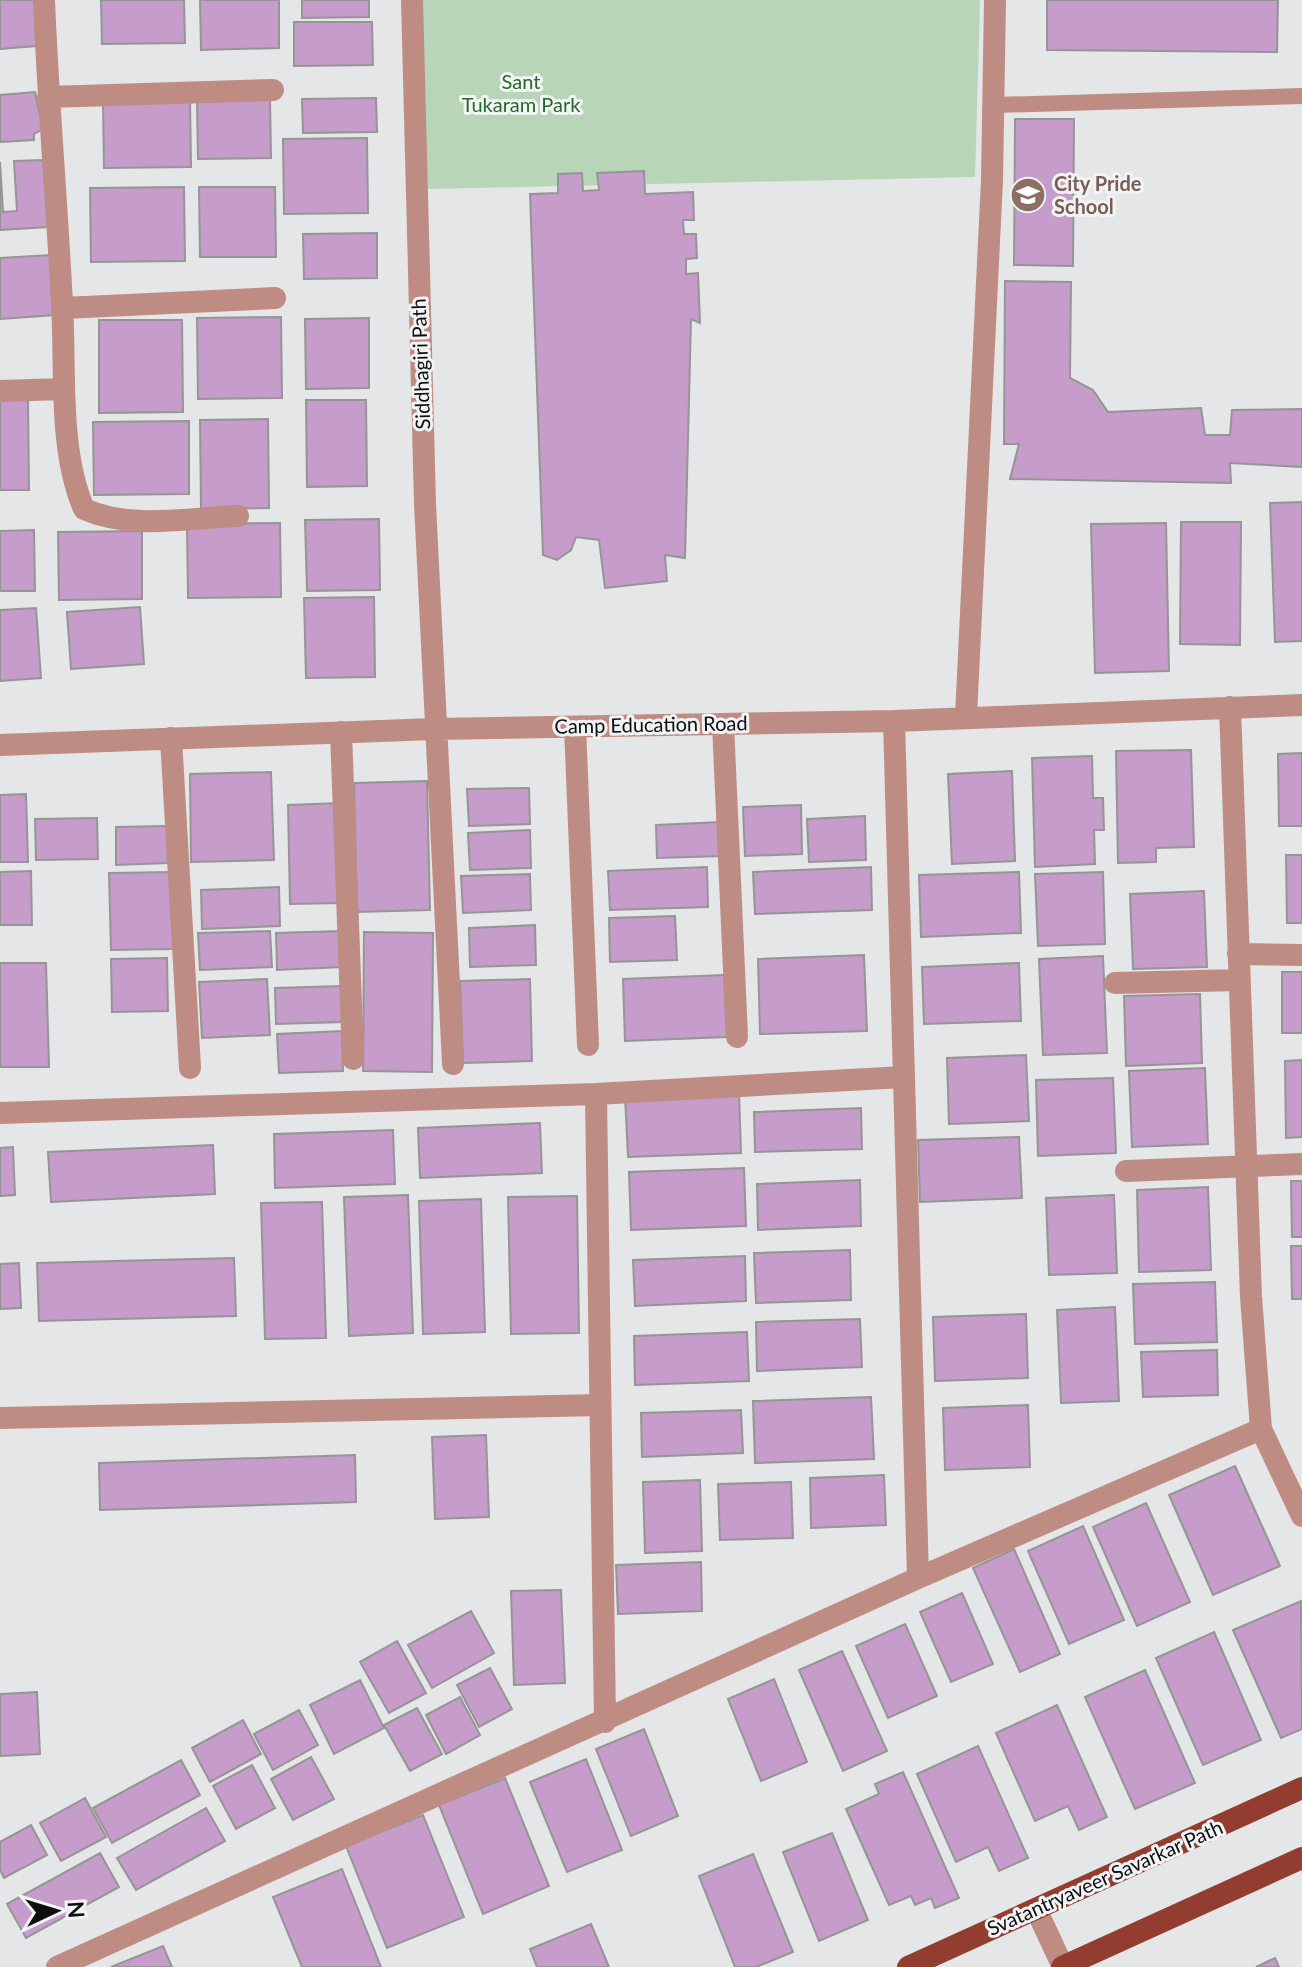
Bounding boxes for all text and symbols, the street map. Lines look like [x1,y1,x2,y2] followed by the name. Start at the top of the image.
[462,69,581,116] park label: Sant Tukaram Park
[1054,171,1142,218] place label: City Pride School
[1009,176,1047,214] school or university icon: City Pride School
[406,298,434,430] street label: Siddhagiri Path
[554,710,748,738] street label: Camp Education Road
[983,1814,1226,1940] street label: Svatantryaveer Savarkar Path
[16,1871,96,1951] north arrow
[62,1900,91,1919] text: N

